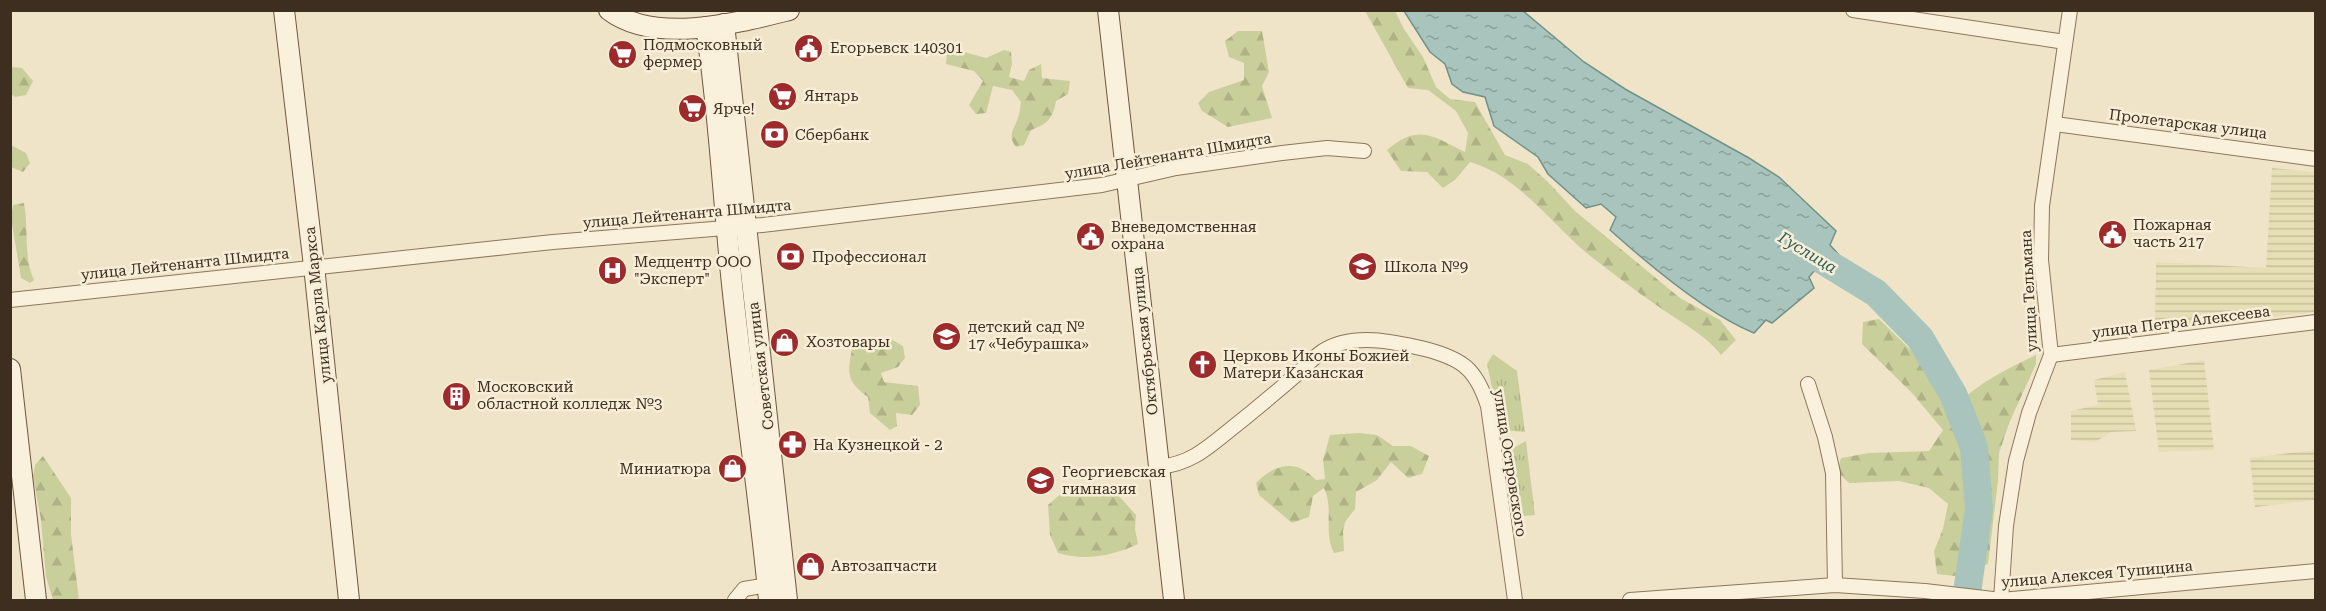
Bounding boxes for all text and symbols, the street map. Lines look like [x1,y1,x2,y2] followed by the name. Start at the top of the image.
[793,32,825,64] public building icon: Егорьевск 140301
[643,36,763,71] place label: Подмосковный фермер
[606,38,638,70] supermarket icon: Подмосковный фермер
[830,39,963,57] place label: Егорьевск 140301
[767,80,799,112] supermarket icon: Янтарь
[804,87,858,105] place label: Янтарь
[676,93,708,125] supermarket icon: Ярче!
[713,100,755,118] place label: Ярче!
[2108,105,2268,143] street label: Пролетарская улица
[758,119,790,151] bank icon: Сбербанк
[795,126,870,144] place label: Сбербанк
[1063,129,1273,183] street label: улица Лейтенанта Шмидта
[582,196,792,232] street label: улица Лейтенанта Шмидта
[2133,216,2212,251] place label: Пожарная часть 217
[1111,218,1257,253] place label: Вневедомственная охрана
[2096,218,2128,250] public building icon: Пожарная часть 217
[1074,220,1106,252] public building icon: Вневедомственная охрана
[301,226,335,384] street label: улица Карла Маркса
[1774,227,1841,277] water label: Гуслица
[2017,229,2041,353] street label: улица Тельмана
[775,241,807,273] bank icon: Профессионал
[80,244,290,284] street label: улица Лейтенанта Шмидта
[812,248,927,266] place label: Профессионал
[1347,251,1379,283] school or university icon: Школа №9
[634,253,751,288] place label: Медцентр ООО "Эксперт"
[597,255,629,287] hospital icon: Медцентр ООО "Эксперт"
[1384,258,1468,276] place label: Школа №9
[1128,266,1162,416] street label: Октябрьская улица
[744,301,778,431] street label: Советская улица
[2091,302,2271,342] street label: улица Петра Алексеева
[968,318,1089,353] place label: детский сад № 17 «Чебурашка»
[931,320,963,352] school or university icon: детский сад № 17 «Чебурашка»
[769,326,801,358] shop icon: Хозтовары
[806,333,890,351] place label: Хозтовары
[1223,347,1409,382] place label: Церковь Иконы Божией Матери Казанская
[1186,349,1218,381] church icon: Церковь Иконы Божией Матери Казанская
[477,378,662,413] place label: Московский областной колледж №3
[440,380,472,412] building icon: Московский областной колледж №3
[1489,388,1531,538] street label: улица Островского
[776,429,808,461] pharmacy icon: На Кузнецкой - 2
[813,436,943,454] place label: На Кузнецкой - 2
[716,453,748,485] shop icon: Миниатюра
[620,460,711,478] place label: Миниатюра
[1062,463,1166,498] place label: Георгиевская гимназия
[1025,465,1057,497] school or university icon: Георгиевская гимназия
[794,550,826,582] shop icon: Автозапчасти
[831,557,937,575] place label: Автозапчасти
[2000,557,2194,591] street label: улица Алексея Тупицина

